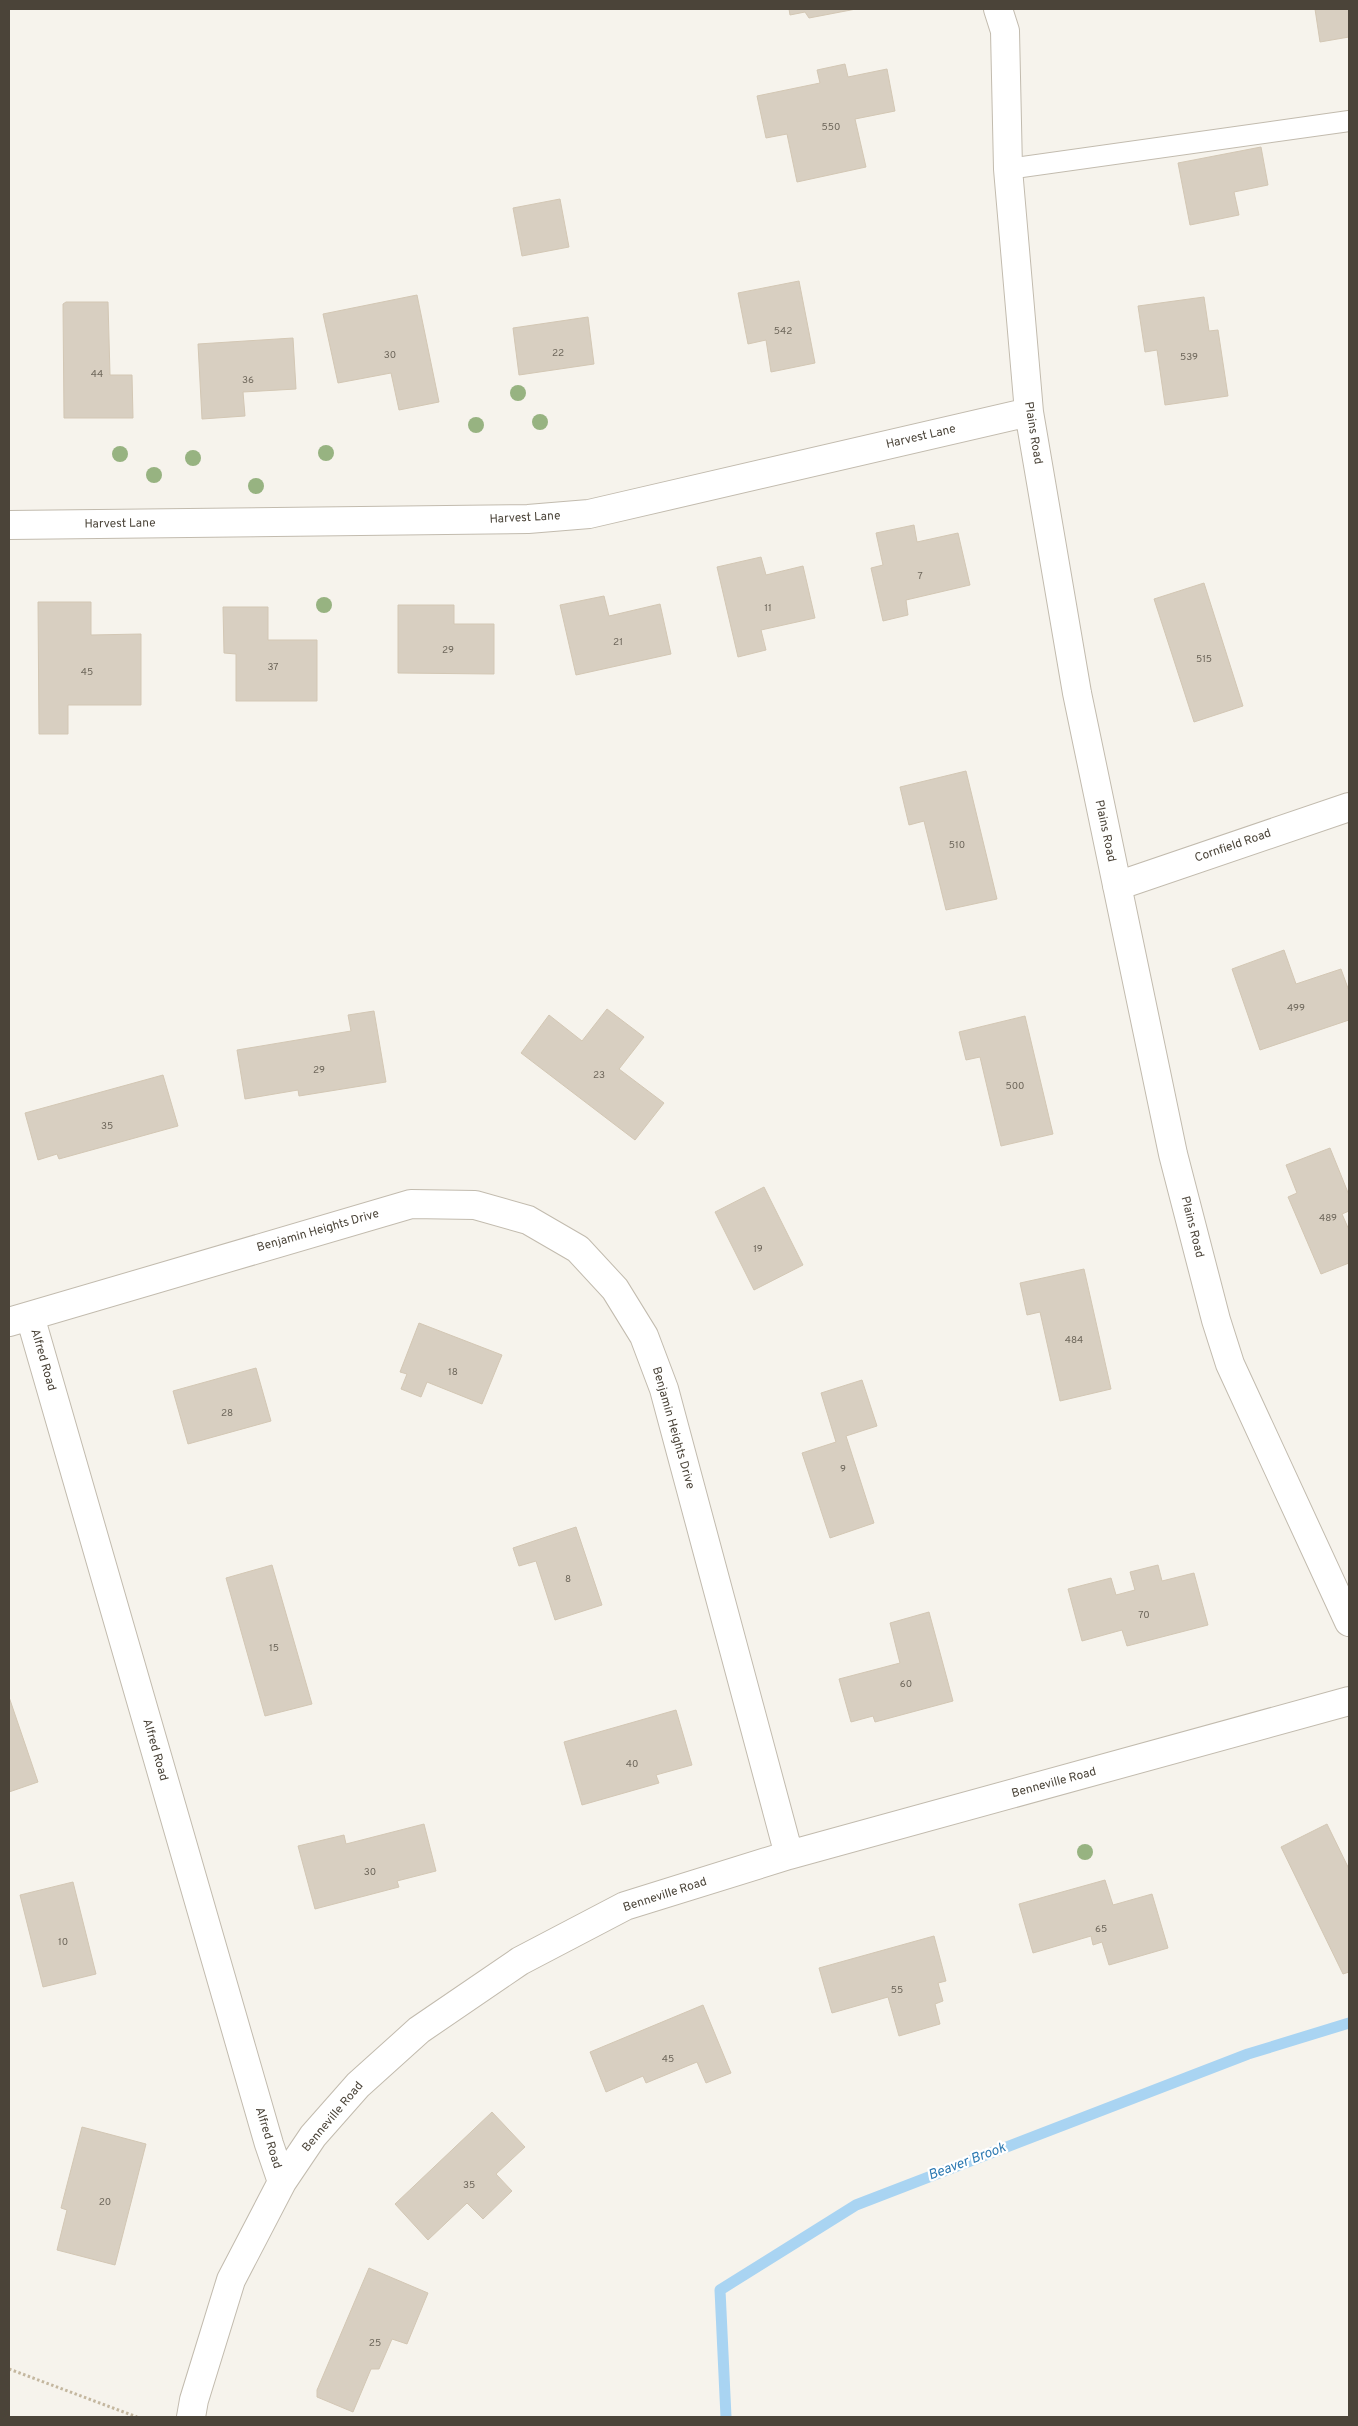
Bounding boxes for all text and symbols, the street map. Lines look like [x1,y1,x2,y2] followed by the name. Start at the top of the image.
[822,121,840,134] house number: 550
[774,325,792,338] house number: 542
[552,347,564,360] house number: 22
[384,349,396,362] house number: 30
[1180,351,1198,364] house number: 539
[91,368,103,381] house number: 44
[242,374,254,387] house number: 36
[1020,401,1046,465] street label: Plains Road
[885,421,957,453] street label: Harvest Lane
[489,508,561,528] street label: Harvest Lane
[84,515,156,533] street label: Harvest Lane
[917,570,923,583] house number: 7
[764,602,772,615] house number: 11
[613,636,623,649] house number: 21
[442,644,454,657] house number: 29
[1196,653,1212,666] house number: 515
[267,661,279,674] house number: 37
[81,666,93,679] house number: 45
[1091,798,1119,864] street label: Plains Road
[1193,825,1273,867] street label: Cornfield Road
[949,839,965,852] house number: 510
[1287,1002,1305,1015] house number: 499
[313,1064,325,1077] house number: 29
[593,1069,605,1082] house number: 23
[1006,1080,1024,1093] house number: 500
[101,1120,113,1133] house number: 35
[1177,1194,1207,1260] street label: Plains Road
[255,1206,381,1256] street label: Benjamin Heights Drive
[1319,1212,1337,1225] house number: 489
[753,1243,763,1256] house number: 19
[27,1327,59,1393] street label: Alfred Road
[1065,1334,1083,1347] house number: 484
[648,1365,698,1491] street label: Benjamin Heights Drive
[448,1366,458,1379] house number: 18
[221,1407,233,1420] house number: 28
[840,1463,846,1476] house number: 9
[565,1573,571,1586] house number: 8
[1138,1609,1150,1622] house number: 70
[269,1642,279,1655] house number: 15
[900,1678,912,1691] house number: 60
[139,1717,171,1783] street label: Alfred Road
[626,1758,638,1771] house number: 40
[1010,1764,1098,1802] street label: Benneville Road
[364,1866,376,1879] house number: 30
[621,1874,709,1916] street label: Benneville Road
[1095,1923,1107,1936] house number: 65
[58,1936,68,1949] house number: 10
[891,1984,903,1997] house number: 55
[662,2053,674,2066] house number: 45
[299,2078,367,2156] street label: Benneville Road
[251,2105,285,2171] street label: Alfred Road
[926,2139,1009,2185] water label: Beaver Brook
[463,2179,475,2192] house number: 35
[99,2196,111,2209] house number: 20
[369,2337,381,2350] house number: 25

